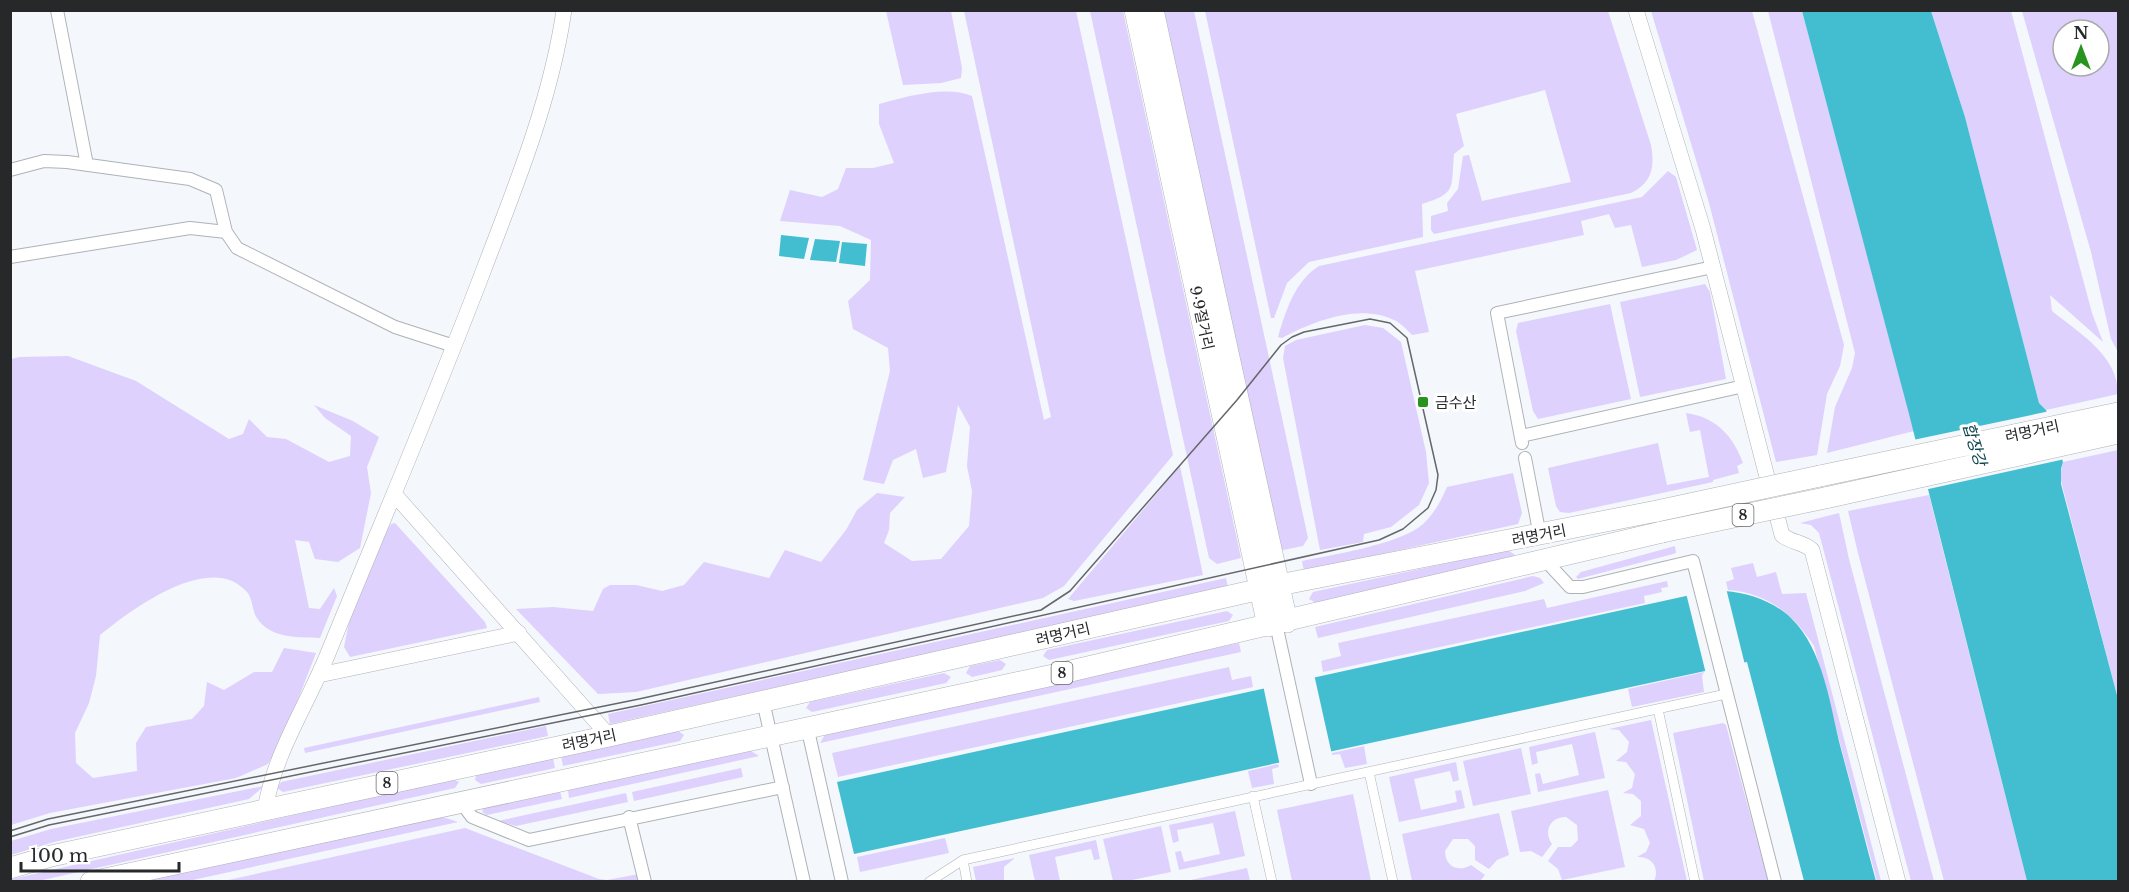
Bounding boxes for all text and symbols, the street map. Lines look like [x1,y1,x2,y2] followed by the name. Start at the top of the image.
[2051,18,2111,78] north arrow
[2073,23,2089,43] text: N
[1186,284,1218,352] street label: 9·9절거리
[1435,393,1477,412] place label: 금수산
[1416,395,1430,409] marker: 금수산
[2003,416,2061,446] street label: 려명거리
[1959,420,1992,470] water label: 합장강
[1732,504,1754,526] road number: 8
[1510,520,1568,550] street label: 려명거리
[1034,619,1092,649] street label: 려명거리
[1052,662,1072,684] road number: 8
[560,725,618,755] street label: 려명거리
[376,772,398,794] road number: 8
[21,835,178,873] scale bar
[30,845,88,867] text: 100 m

